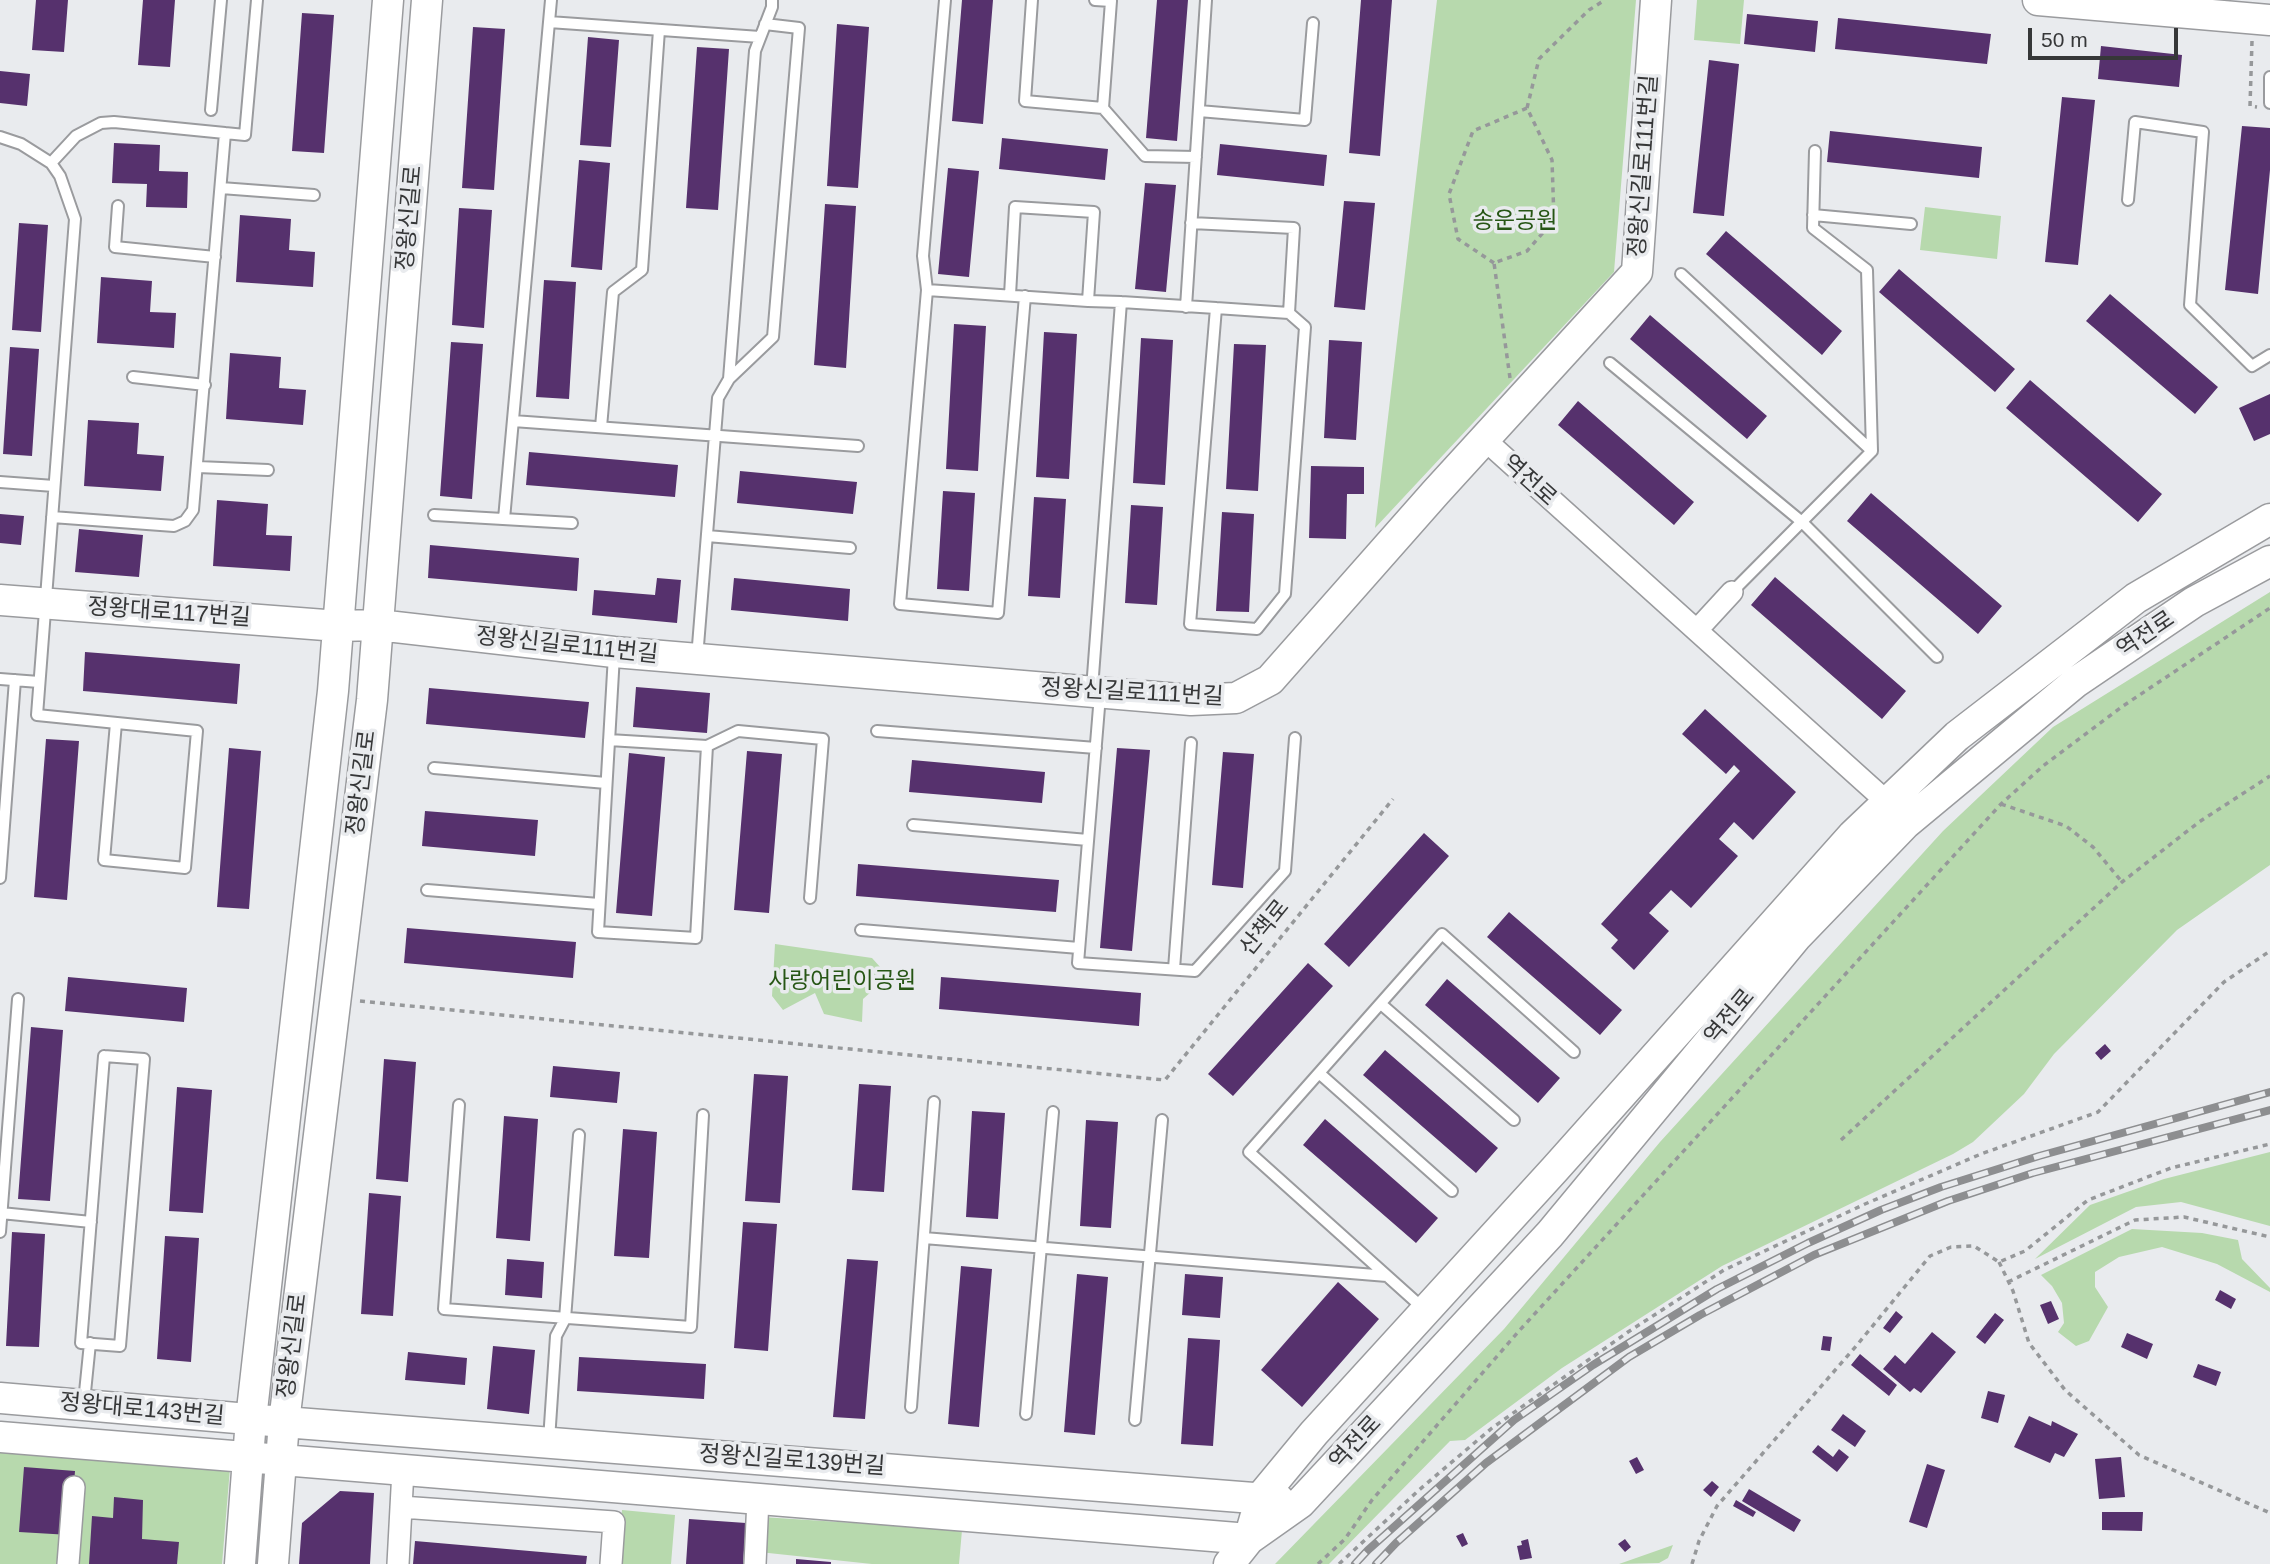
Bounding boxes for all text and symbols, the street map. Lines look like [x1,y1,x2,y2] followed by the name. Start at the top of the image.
[2032,14,2182,58] scale bar
[2041,28,2088,51] text: 50 m
[1624,74,1664,258] street label: 정왕신길로111번길
[392,164,428,272] street label: 정왕신길로
[1473,208,1557,236] park label: 송운공원
[1496,450,1562,512] street label: 역전로
[86,594,252,632] street label: 정왕대로117번길
[2112,606,2180,664] street label: 역전로
[475,623,659,669] street label: 정왕신길로111번길
[1040,674,1224,712] street label: 정왕신길로111번길
[342,729,382,837] street label: 정왕신길로
[1234,895,1296,961] street label: 산책로
[768,968,916,996] park label: 사랑어린이공원
[1699,984,1761,1050] street label: 역전로
[273,1292,313,1400] street label: 정왕신길로
[58,1389,226,1431] street label: 정왕대로143번길
[1324,1410,1388,1476] street label: 역전로
[698,1441,886,1481] street label: 정왕신길로139번길

